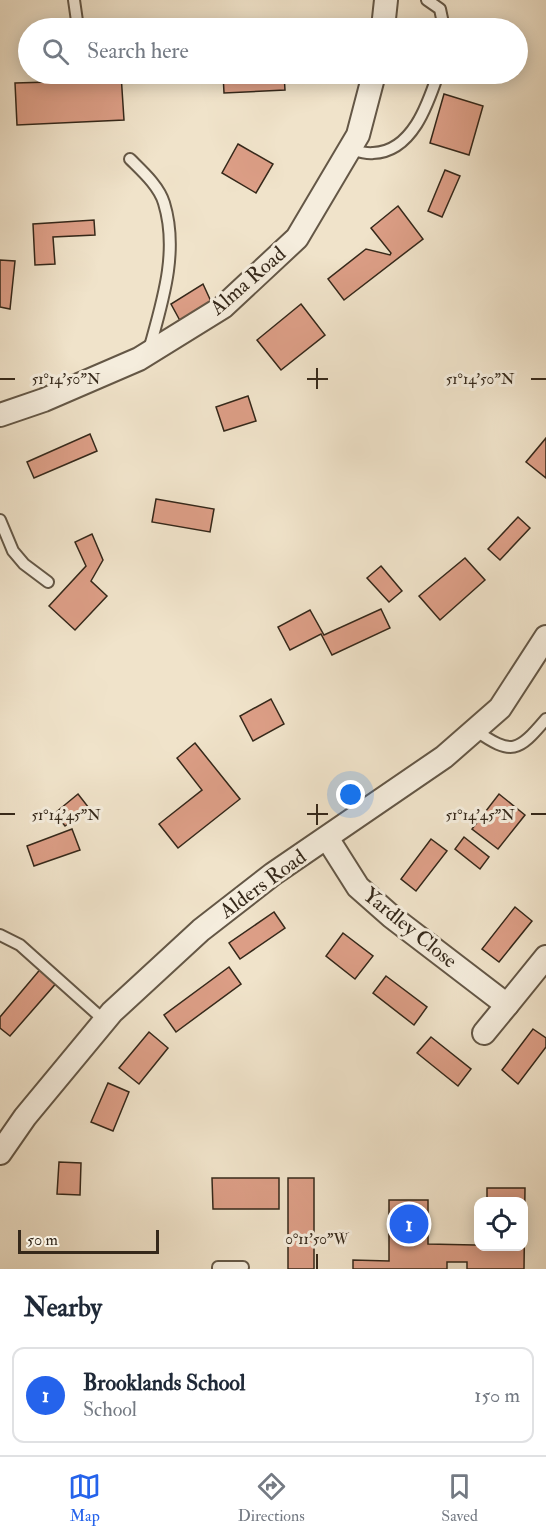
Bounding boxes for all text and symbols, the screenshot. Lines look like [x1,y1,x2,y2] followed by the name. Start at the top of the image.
[18,18,528,84] search box
[39,35,72,68] icon: search
[87,37,189,65] text: Search here
[204,240,292,322] street label: Alma Road
[32,370,101,389] text: 51°14'50"N
[446,370,515,389] text: 51°14'50"N
[336,780,365,809] your location
[31,806,101,825] text: 51°14'45"N
[445,806,515,825] text: 51°14'45"N
[213,843,312,925] street label: Alders Road
[357,882,463,974] street label: Yardley Close
[474,1197,528,1251] map controls
[474,1197,528,1251] button: locate
[390,1202,428,1246] pin: 1
[18,1227,159,1254] scale bar
[27,1230,58,1250] text: 50 m
[285,1230,349,1249] text: 0°11'50"W
[24,1292,102,1324] text: Nearby
[83,1369,245,1397] text: Brooklands School
[42,1383,49,1408] text: 1
[474,1383,520,1408] text: 150 m
[83,1397,137,1422] text: School
[68,1470,101,1526] tab: Map
[238,1470,305,1526] tab: Directions
[441,1470,478,1526] tab: Saved

